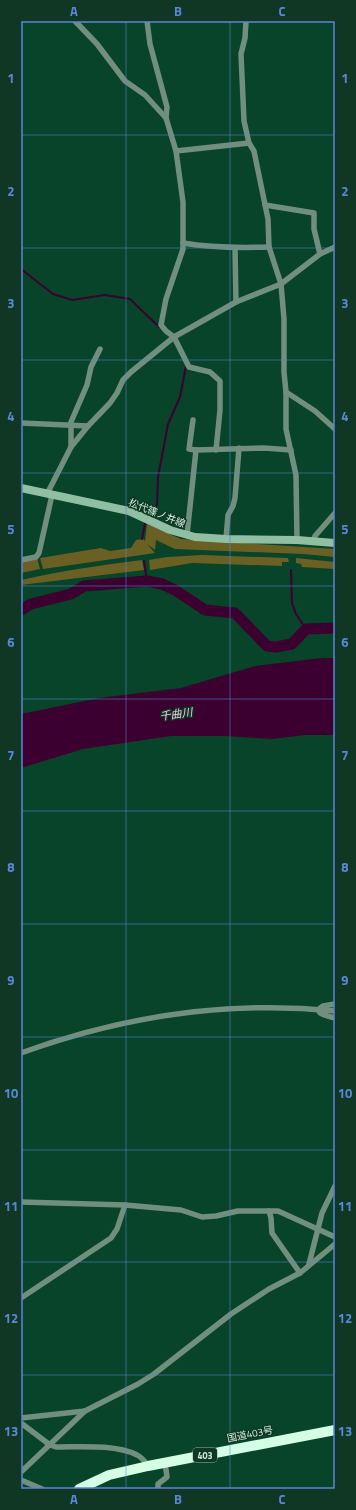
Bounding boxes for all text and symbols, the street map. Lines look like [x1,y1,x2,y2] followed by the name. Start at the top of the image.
[70,1,78,21] text: A
[174,1,182,21] text: B
[278,1,286,21] text: C
[7,68,15,88] text: 1
[341,68,349,88] text: 1
[7,181,15,201] text: 2
[341,181,349,201] text: 2
[7,293,15,313] text: 3
[341,293,349,313] text: 3
[7,406,15,426] text: 4
[341,406,349,426] text: 4
[126,495,188,531] street label: 松代篠ノ井線
[7,519,15,539] text: 5
[341,519,349,539] text: 5
[7,632,15,652] text: 6
[341,632,349,652] text: 6
[159,704,194,724] water label: 千曲川
[7,745,15,765] text: 7
[341,745,349,765] text: 7
[7,857,15,877] text: 8
[341,857,349,877] text: 8
[7,970,15,990] text: 9
[341,970,349,990] text: 9
[4,1083,18,1103] text: 10
[338,1083,352,1103] text: 10
[4,1196,18,1216] text: 11
[338,1196,352,1216] text: 11
[4,1308,18,1328] text: 12
[338,1308,352,1328] text: 12
[4,1421,18,1441] text: 13
[338,1421,352,1441] text: 13
[226,1422,274,1446] street label: 国道403号
[193,1448,217,1462] road number: 403
[70,1489,78,1509] text: A
[174,1489,182,1509] text: B
[278,1489,286,1509] text: C

